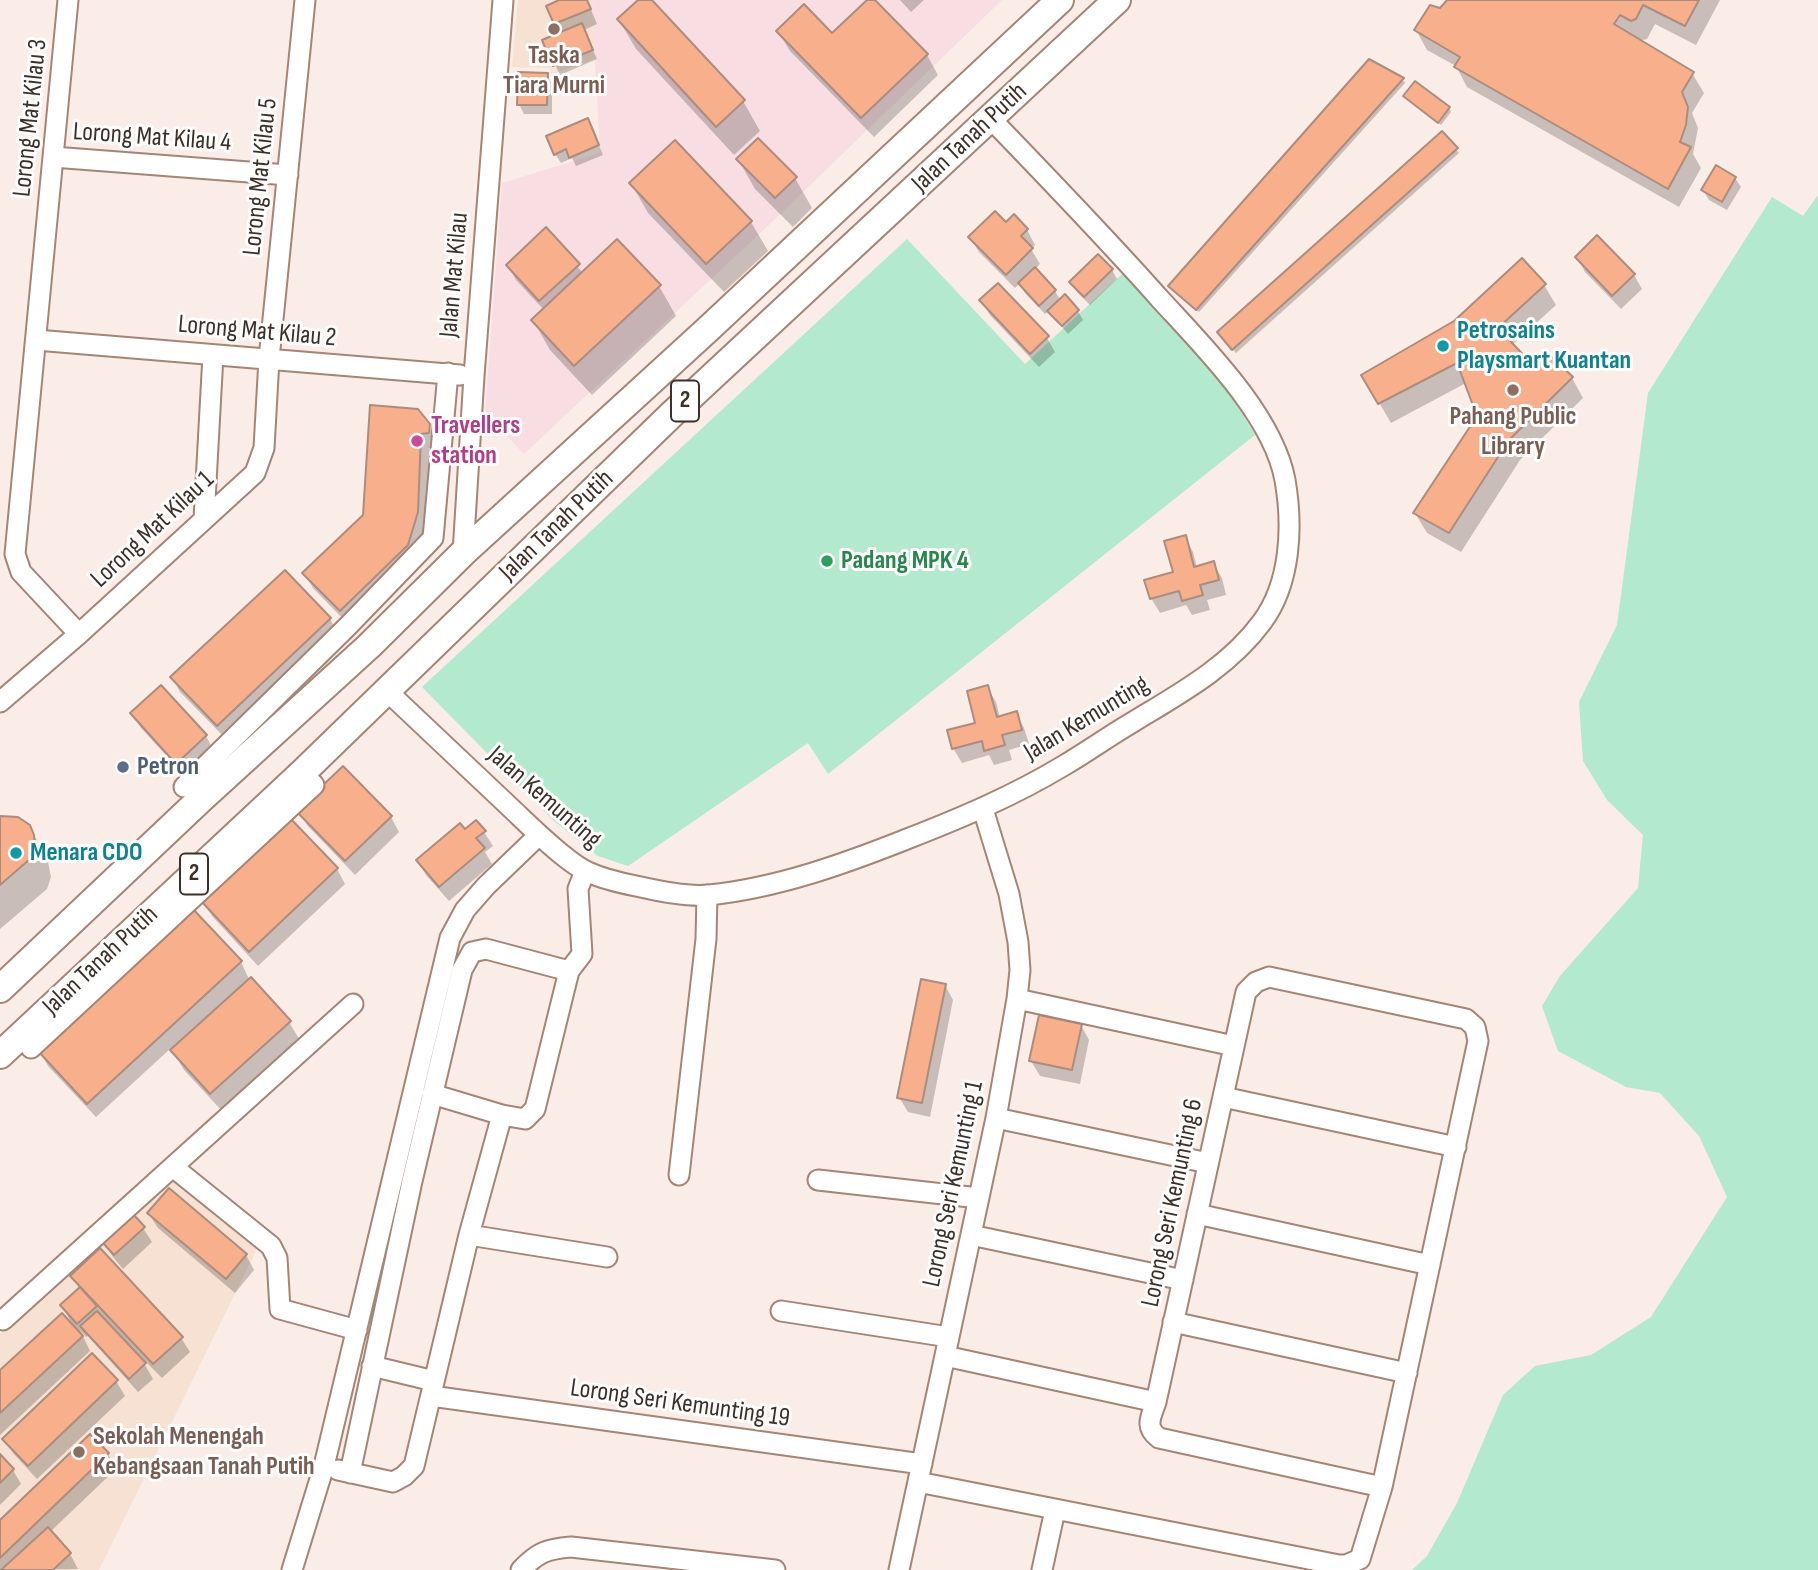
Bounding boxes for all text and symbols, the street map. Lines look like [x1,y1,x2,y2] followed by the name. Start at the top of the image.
[546,21,562,37] marker: Taska Tiara Murni
[7,38,55,198] street label: Lorong Mat Kilau 3
[503,40,605,102] place label: Taska Tiara Murni
[906,77,1034,199] street label: Jalan Tanah Putih
[237,97,285,257] street label: Lorong Mat Kilau 5
[72,117,232,159] street label: Lorong Mat Kilau 4
[434,211,476,339] street label: Jalan Mat Kilau
[177,310,337,354] street label: Lorong Mat Kilau 2
[1457,315,1631,376] place label: Petrosains Playsmart Kuantan
[1435,338,1451,354] marker: Petrosains Playsmart Kuantan
[671,380,699,422] road number: 2
[1505,382,1521,398] marker: Pahang Public Library
[1449,401,1577,462] place label: Pahang Public Library
[431,410,520,472] place label: Travellers station
[409,433,425,449] marker: Travellers station
[493,464,621,588] street label: Jalan Tanah Putih
[85,465,221,595] street label: Lorong Mat Kilau 1
[841,545,969,577] place label: Padang MPK 4
[819,553,835,569] marker: Padang MPK 4
[1019,669,1155,769] street label: Jalan Kemunting
[481,740,607,856] street label: Jalan Kemunting
[137,751,199,783] place label: Petron
[115,759,131,775] marker: Petron
[30,837,142,869] place label: Menara CDO
[8,845,24,861] marker: Menara CDO
[180,854,208,894] road number: 2
[37,900,165,1022] street label: Jalan Tanah Putih
[917,1078,991,1290] street label: Lorong Seri Kemunting 1
[1136,1096,1210,1310] street label: Lorong Seri Kemunting 6
[568,1373,792,1435] street label: Lorong Seri Kemunting 19
[93,1421,314,1482] place label: Sekolah Menengah Kebangsaan Tanah Putih
[71,1444,87,1460] marker: Sekolah Menengah Kebangsaan Tanah Putih

